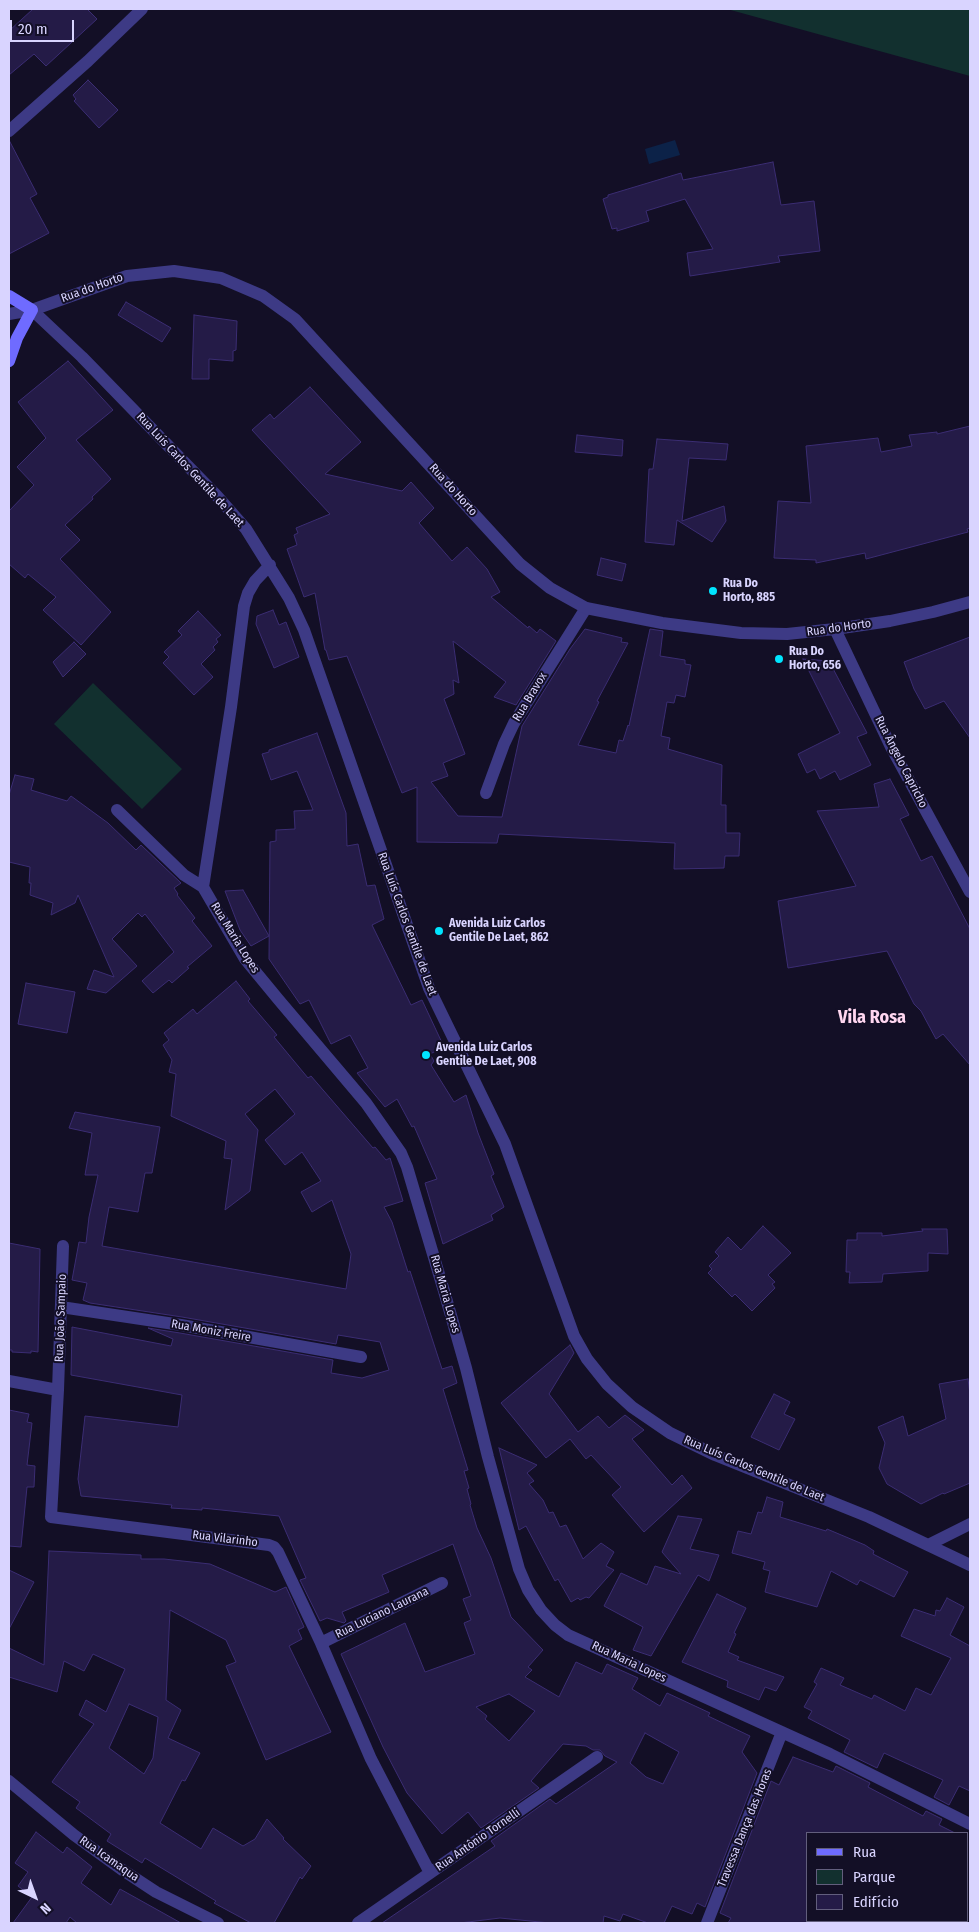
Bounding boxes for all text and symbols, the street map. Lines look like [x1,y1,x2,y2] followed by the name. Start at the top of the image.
[12,10,76,42] scale bar
[18,20,48,38] text: 20 m
[59,270,125,306] street label: Rua do Horto
[133,410,247,530] street label: Rua Luís Carlos Gentile de Laet
[426,461,480,519] street label: Rua do Horto
[723,577,775,605] place label: Rua Do Horto, 885
[707,585,719,597] marker: Rua Do Horto, 885
[806,616,872,640] street label: Rua do Horto
[789,645,841,673] place label: Rua Do Horto, 656
[773,653,785,665] marker: Rua Do Horto, 656
[510,670,550,724] street label: Rua Bravox
[872,714,930,810] street label: Rua Ângelo Capricho
[374,850,440,998] street label: Rua Luís Carlos Gentile de Laet
[208,900,262,976] street label: Rua Maria Lopes
[449,917,548,945] place label: Avenida Luiz Carlos Gentile De Laet, 862
[433,925,445,937] marker: Avenida Luiz Carlos Gentile De Laet, 862
[838,1007,906,1029] district label: Vila Rosa
[436,1041,536,1069] place label: Avenida Luiz Carlos Gentile De Laet, 908
[420,1049,432,1061] marker: Avenida Luiz Carlos Gentile De Laet, 908
[427,1253,463,1335] street label: Rua Maria Lopes
[52,1273,70,1363] street label: Rua João Sampaio
[170,1317,252,1345] street label: Rua Moniz Freire
[682,1433,826,1505] street label: Rua Luís Carlos Gentile de Laet
[191,1528,259,1550] street label: Rua Vilarinho
[333,1584,431,1642] street label: Rua Luciano Laurana
[589,1638,669,1686] street label: Rua Maria Lopes
[715,1767,775,1889] street label: Travessa Dança das Horas
[433,1806,523,1874] street label: Rua Antônio Tornelli
[806,1832,969,1922] legend
[77,1833,141,1885] street label: Rua Icamaqua
[853,1843,876,1861] text: Rua
[853,1868,896,1886] text: Parque
[10,1872,60,1922] north arrow
[853,1893,899,1911] text: Edifício
[37,1899,54,1918] text: N

